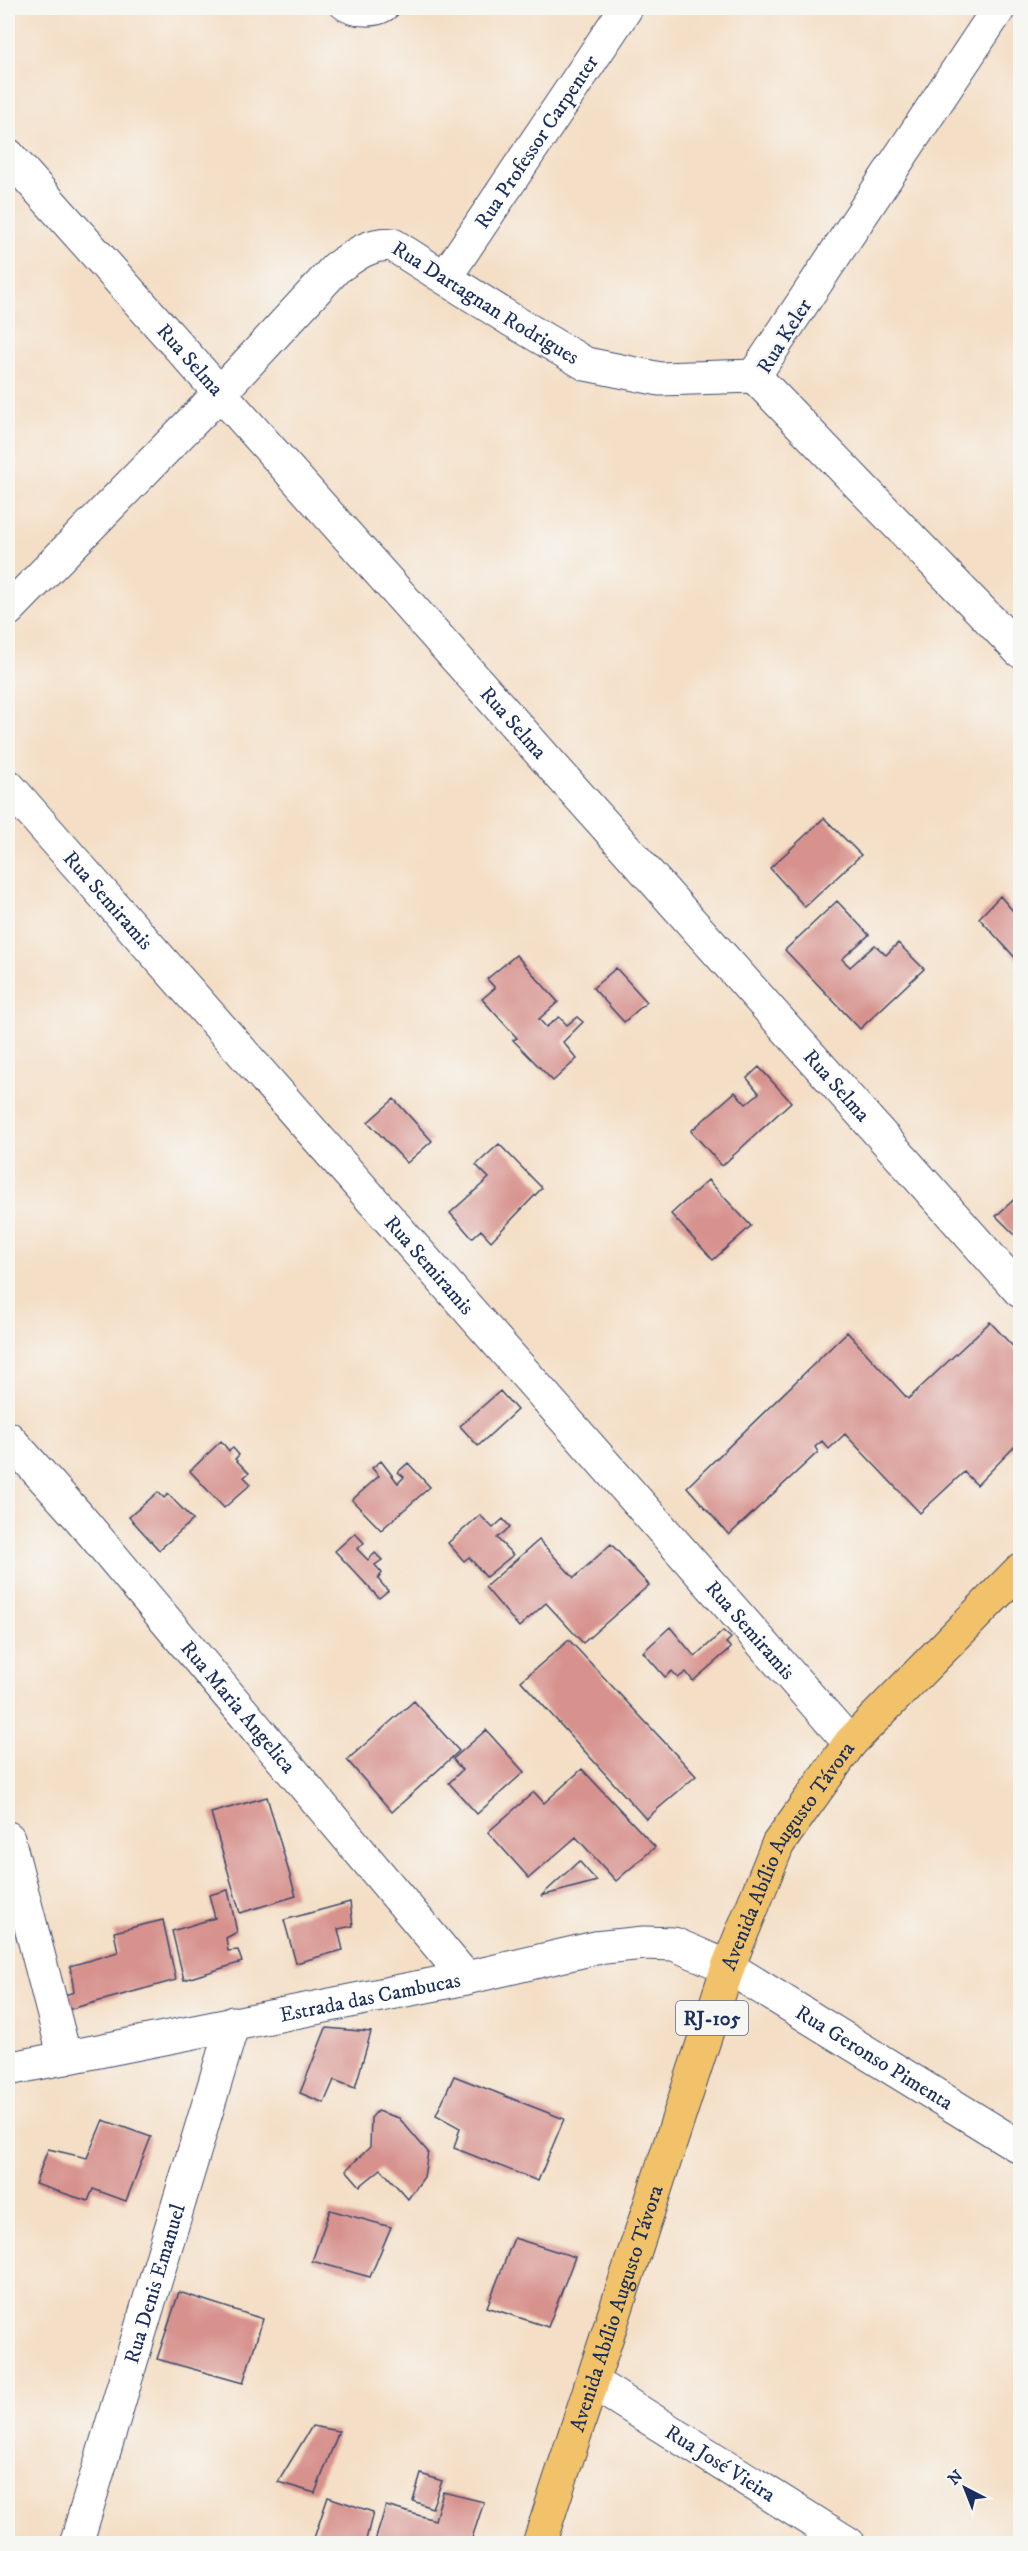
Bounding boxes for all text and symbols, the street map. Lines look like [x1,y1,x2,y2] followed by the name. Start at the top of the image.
[470,50,605,234] street label: Rua Professor Carpenter
[387,236,583,371] street label: Rua Dartagnan Rodrigues
[752,294,818,379] street label: Rua Keler
[150,319,229,402] street label: Rua Selma
[474,682,552,765] street label: Rua Selma
[57,846,158,956] street label: Rua Semiramis
[797,1044,875,1128] street label: Rua Selma
[378,1211,479,1321] street label: Rua Semiramis
[699,1576,800,1685] street label: Rua Semiramis
[174,1636,301,1779] street label: Rua Maria Angelica
[716,1737,861,1974] street label: Avenida Abílio Augusto Távora
[277,1967,463,2029] street label: Estrada das Cambucas
[790,2000,958,2117] street label: Rua Geronso Pimenta
[676,2001,748,2035] road number: RJ-105
[565,2182,670,2435] street label: Avenida Abílio Augusto Távora
[119,2200,192,2367] street label: Rua Denis Emanuel
[660,2419,780,2508] street label: Rua José Vieira
[935,2458,995,2518] north arrow
[944,2466,967,2489] text: N

